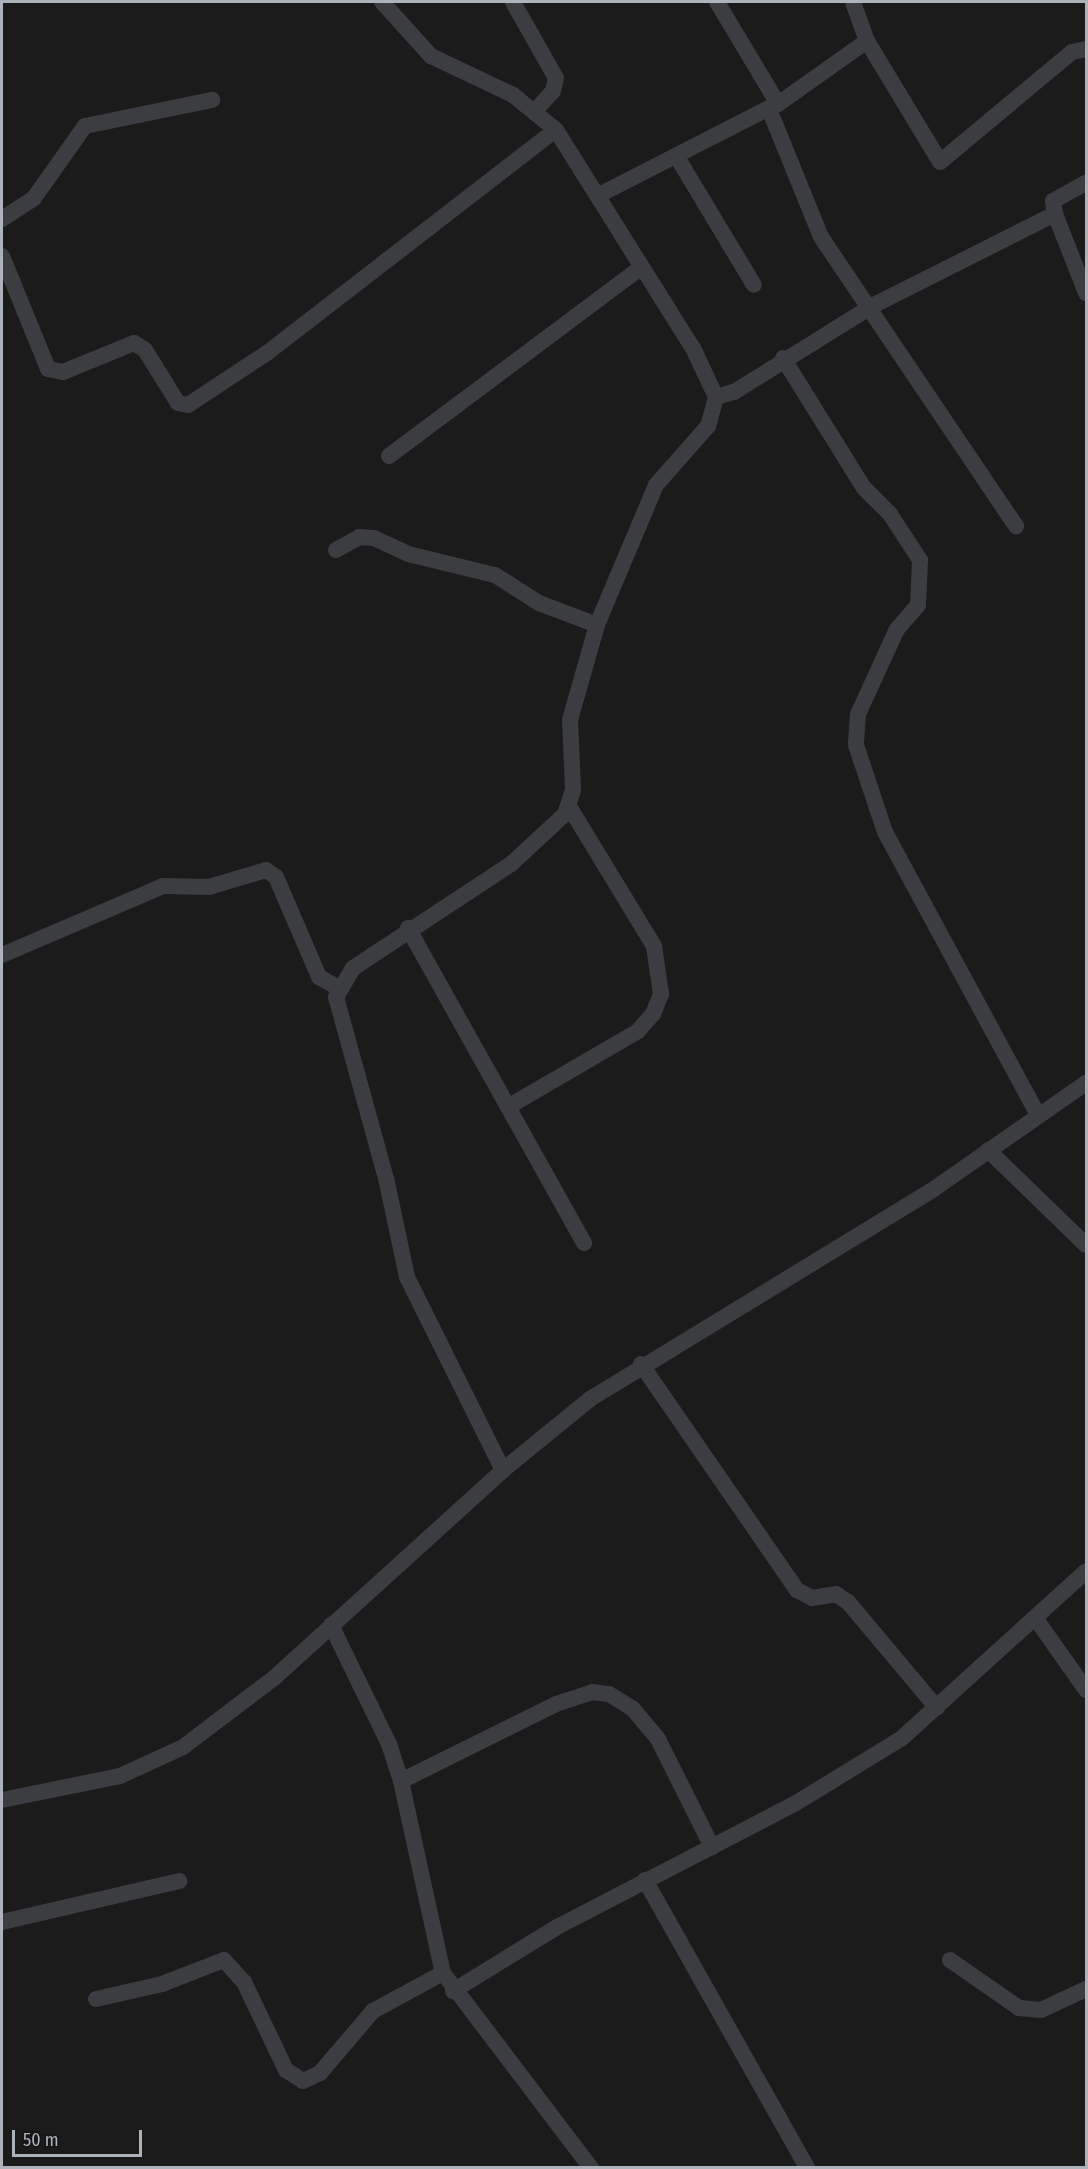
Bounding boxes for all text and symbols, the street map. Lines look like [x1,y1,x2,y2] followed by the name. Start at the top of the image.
[15,2118,146,2156] scale bar
[23,2129,59,2151] text: 50 m

